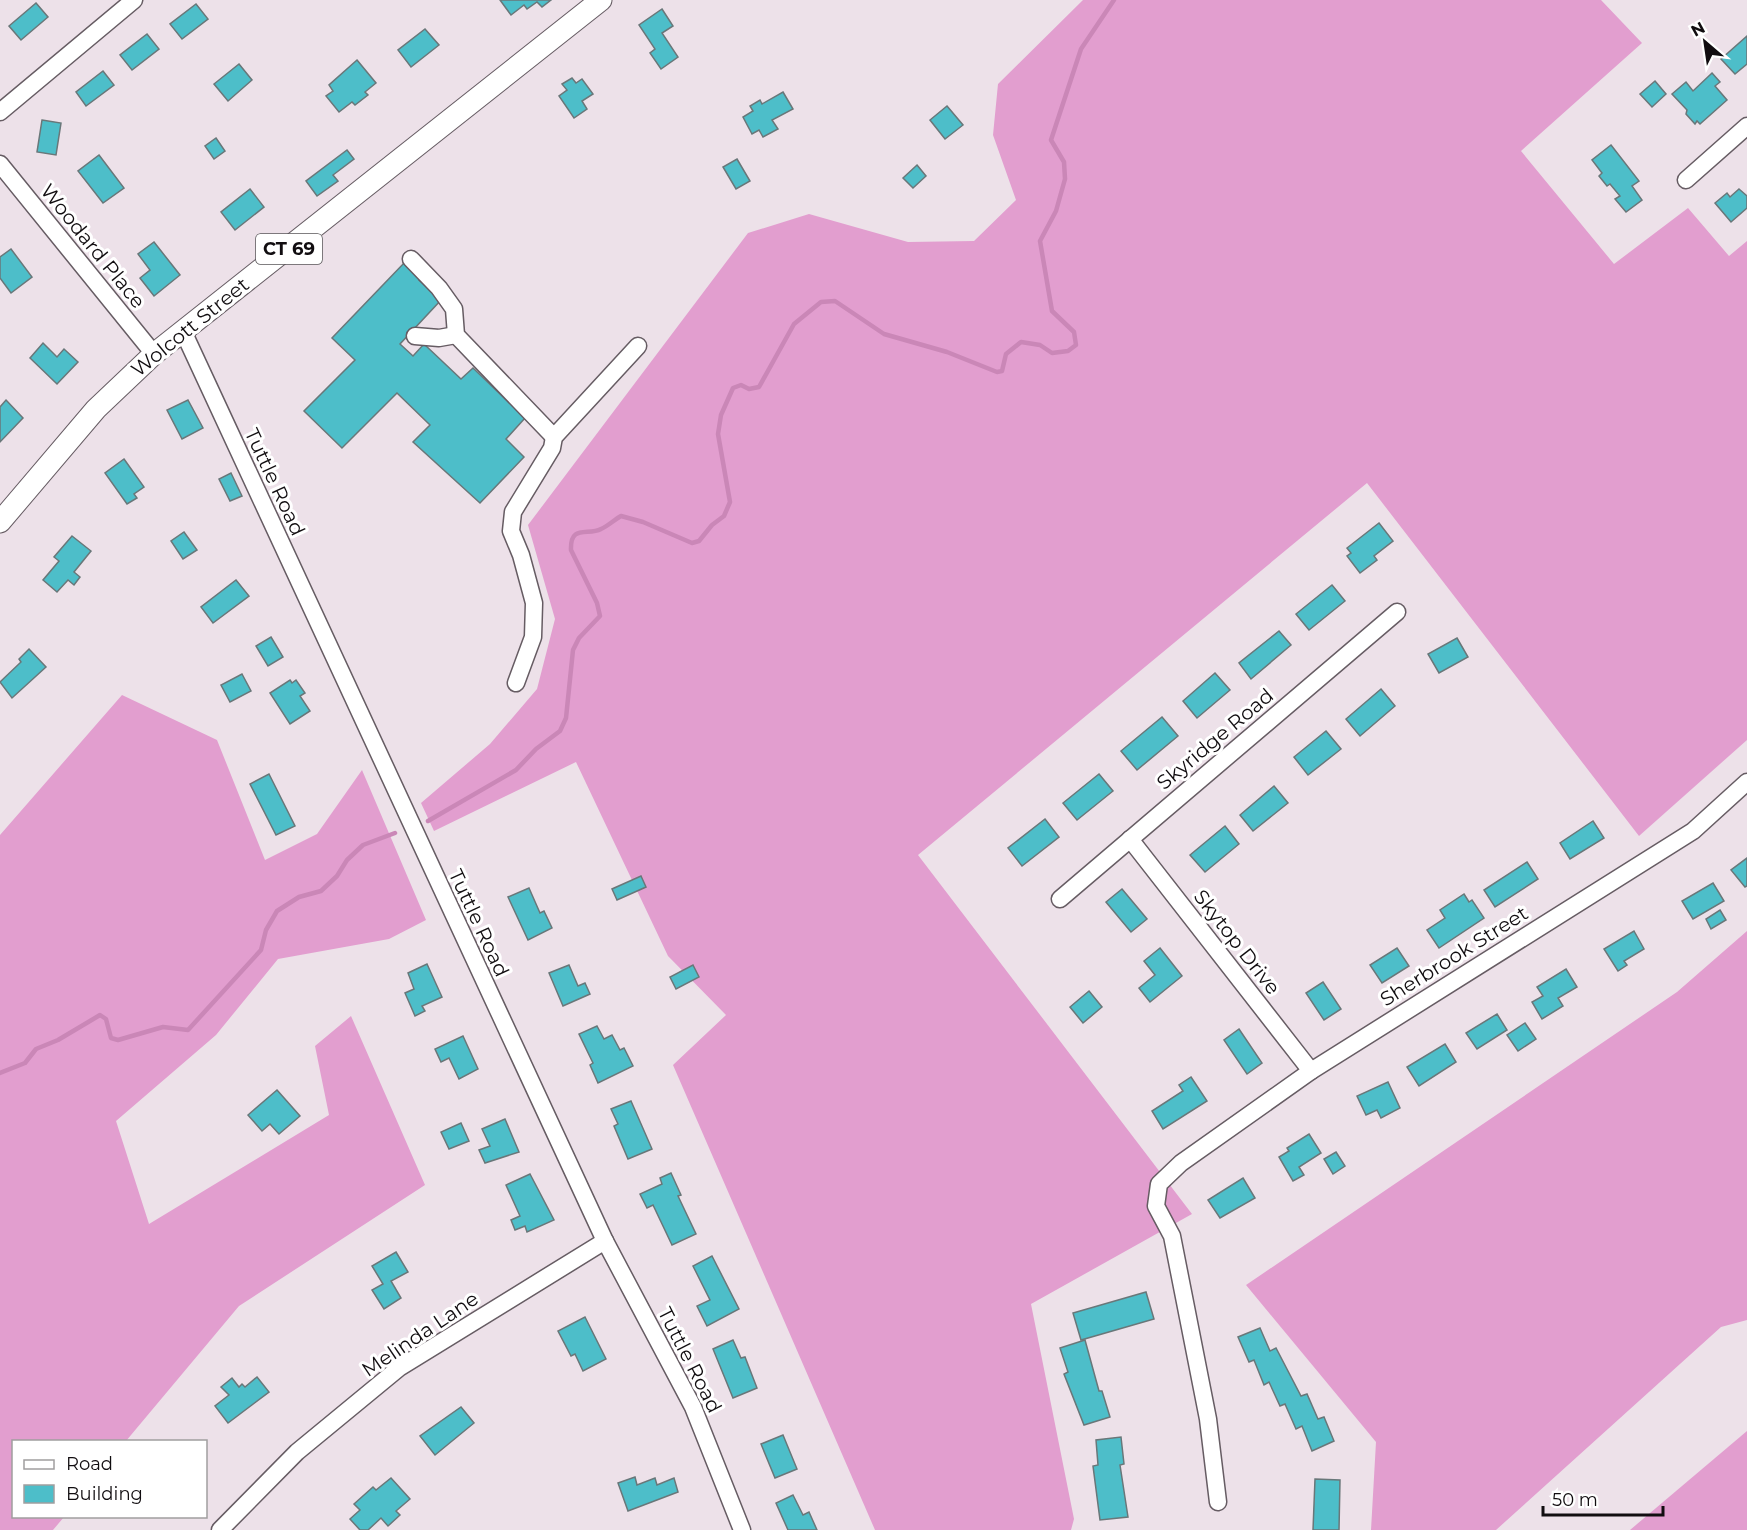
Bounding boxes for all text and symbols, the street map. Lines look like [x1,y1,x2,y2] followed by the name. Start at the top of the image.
[1675,12,1735,72] north arrow
[1688,18,1708,41] text: N
[36,179,150,313] street label: Woodard Place
[256,234,322,264] road number: CT 69
[126,272,254,382] street label: Wolcott Street
[240,425,310,539] street label: Tuttle Road
[1152,683,1278,795] street label: Skyridge Road
[444,866,514,980] street label: Tuttle Road
[1189,885,1285,999] street label: Skytop Drive
[1376,901,1532,1011] street label: Sherbrook Street
[357,1286,483,1382] street label: Melinda Lane
[653,1303,727,1417] street label: Tuttle Road
[12,1440,207,1518] legend
[66,1453,113,1475] text: Road
[1543,1479,1663,1517] scale bar
[66,1483,143,1505] text: Building
[1552,1489,1598,1511] text: 50 m

